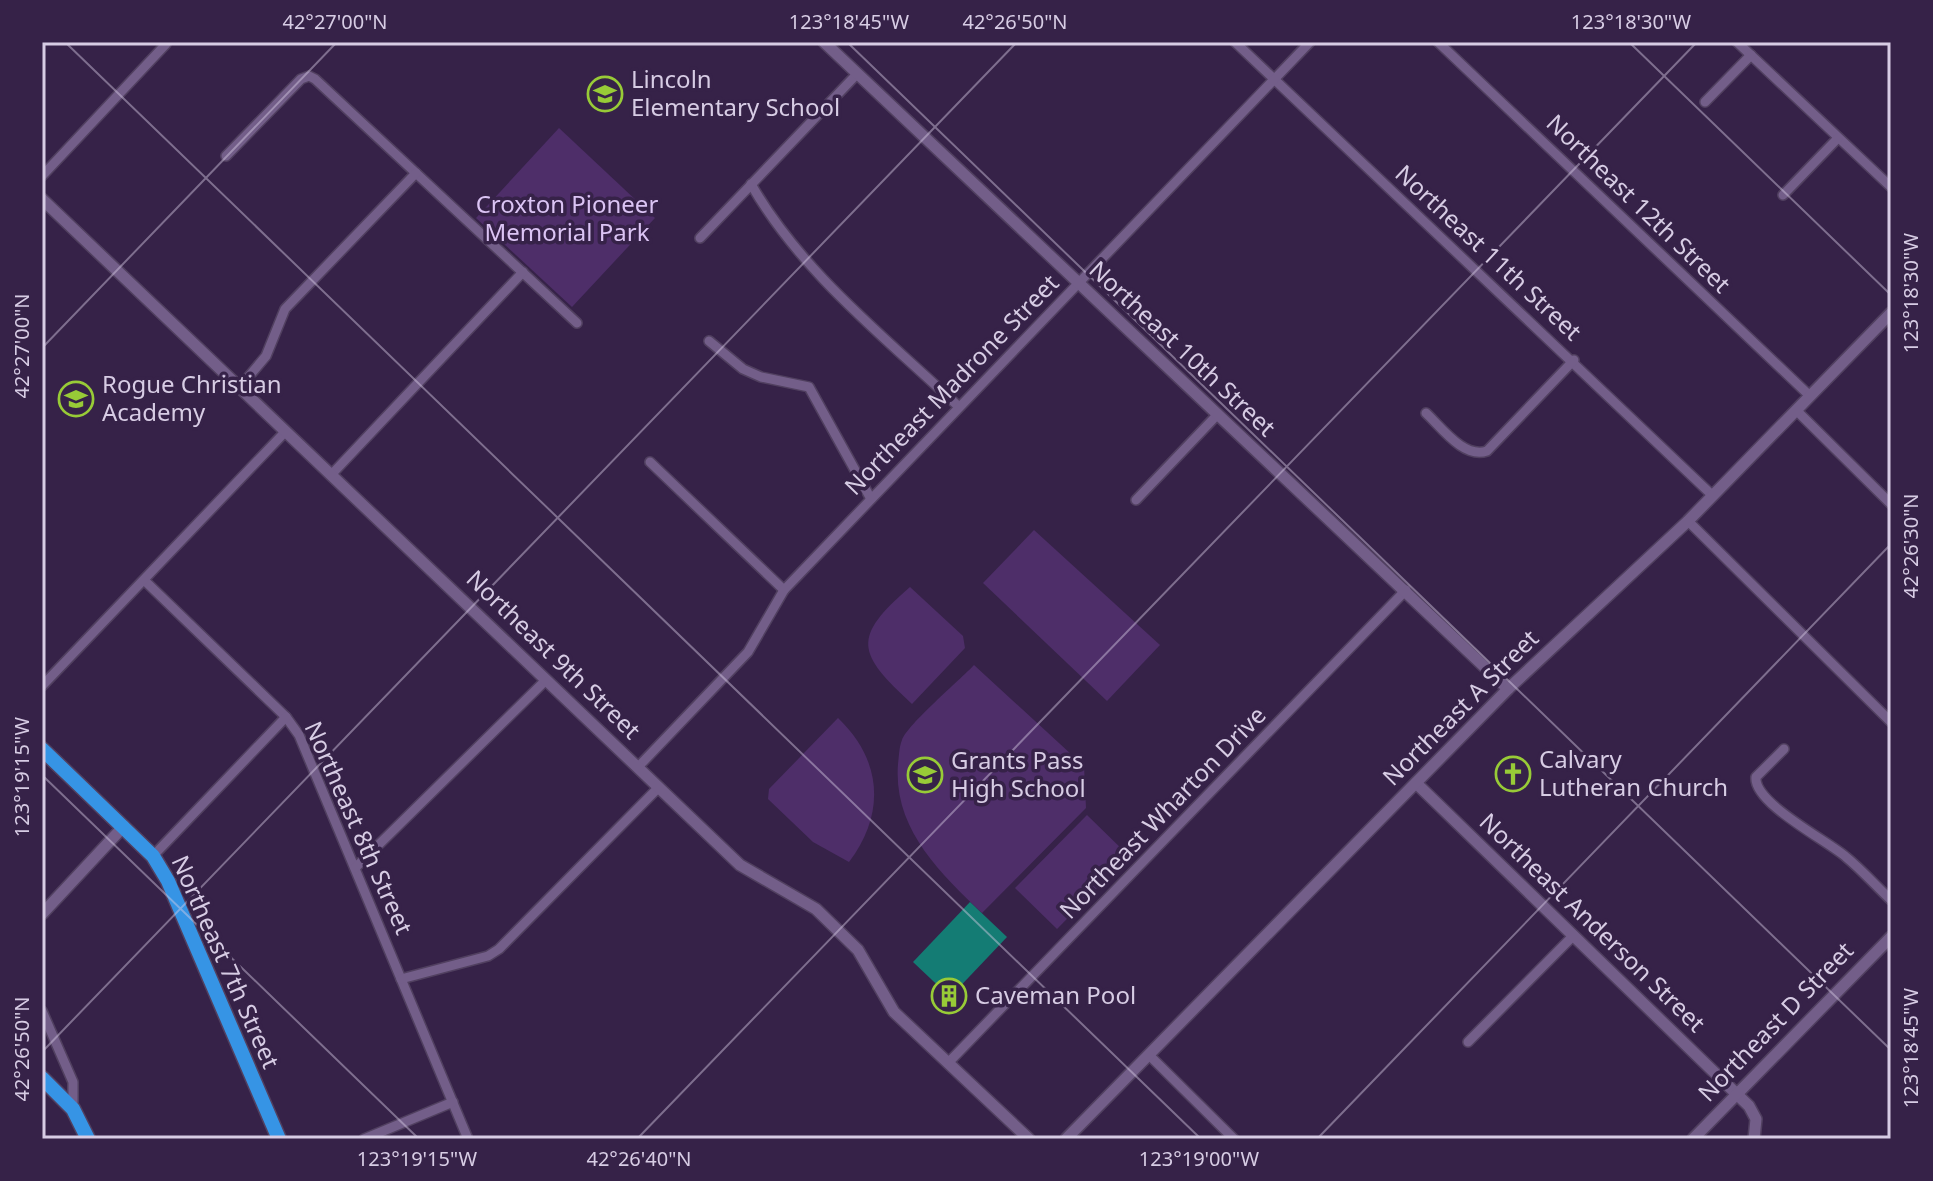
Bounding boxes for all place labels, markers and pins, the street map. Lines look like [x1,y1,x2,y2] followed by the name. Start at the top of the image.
[631,62,840,123] place label: Lincoln Elementary School
[586,75,624,113] school or university icon: Lincoln Elementary School
[102,367,282,428] place label: Rogue Christian Academy
[57,380,95,418] school or university icon: Rogue Christian Academy
[1539,742,1728,803] place label: Calvary Lutheran Church
[951,743,1086,804] place label: Grants Pass High School
[1494,755,1532,793] church icon: Calvary Lutheran Church
[906,756,944,794] school or university icon: Grants Pass High School
[930,977,968,1015] building icon: Caveman Pool
[975,978,1136,1011] place label: Caveman Pool

